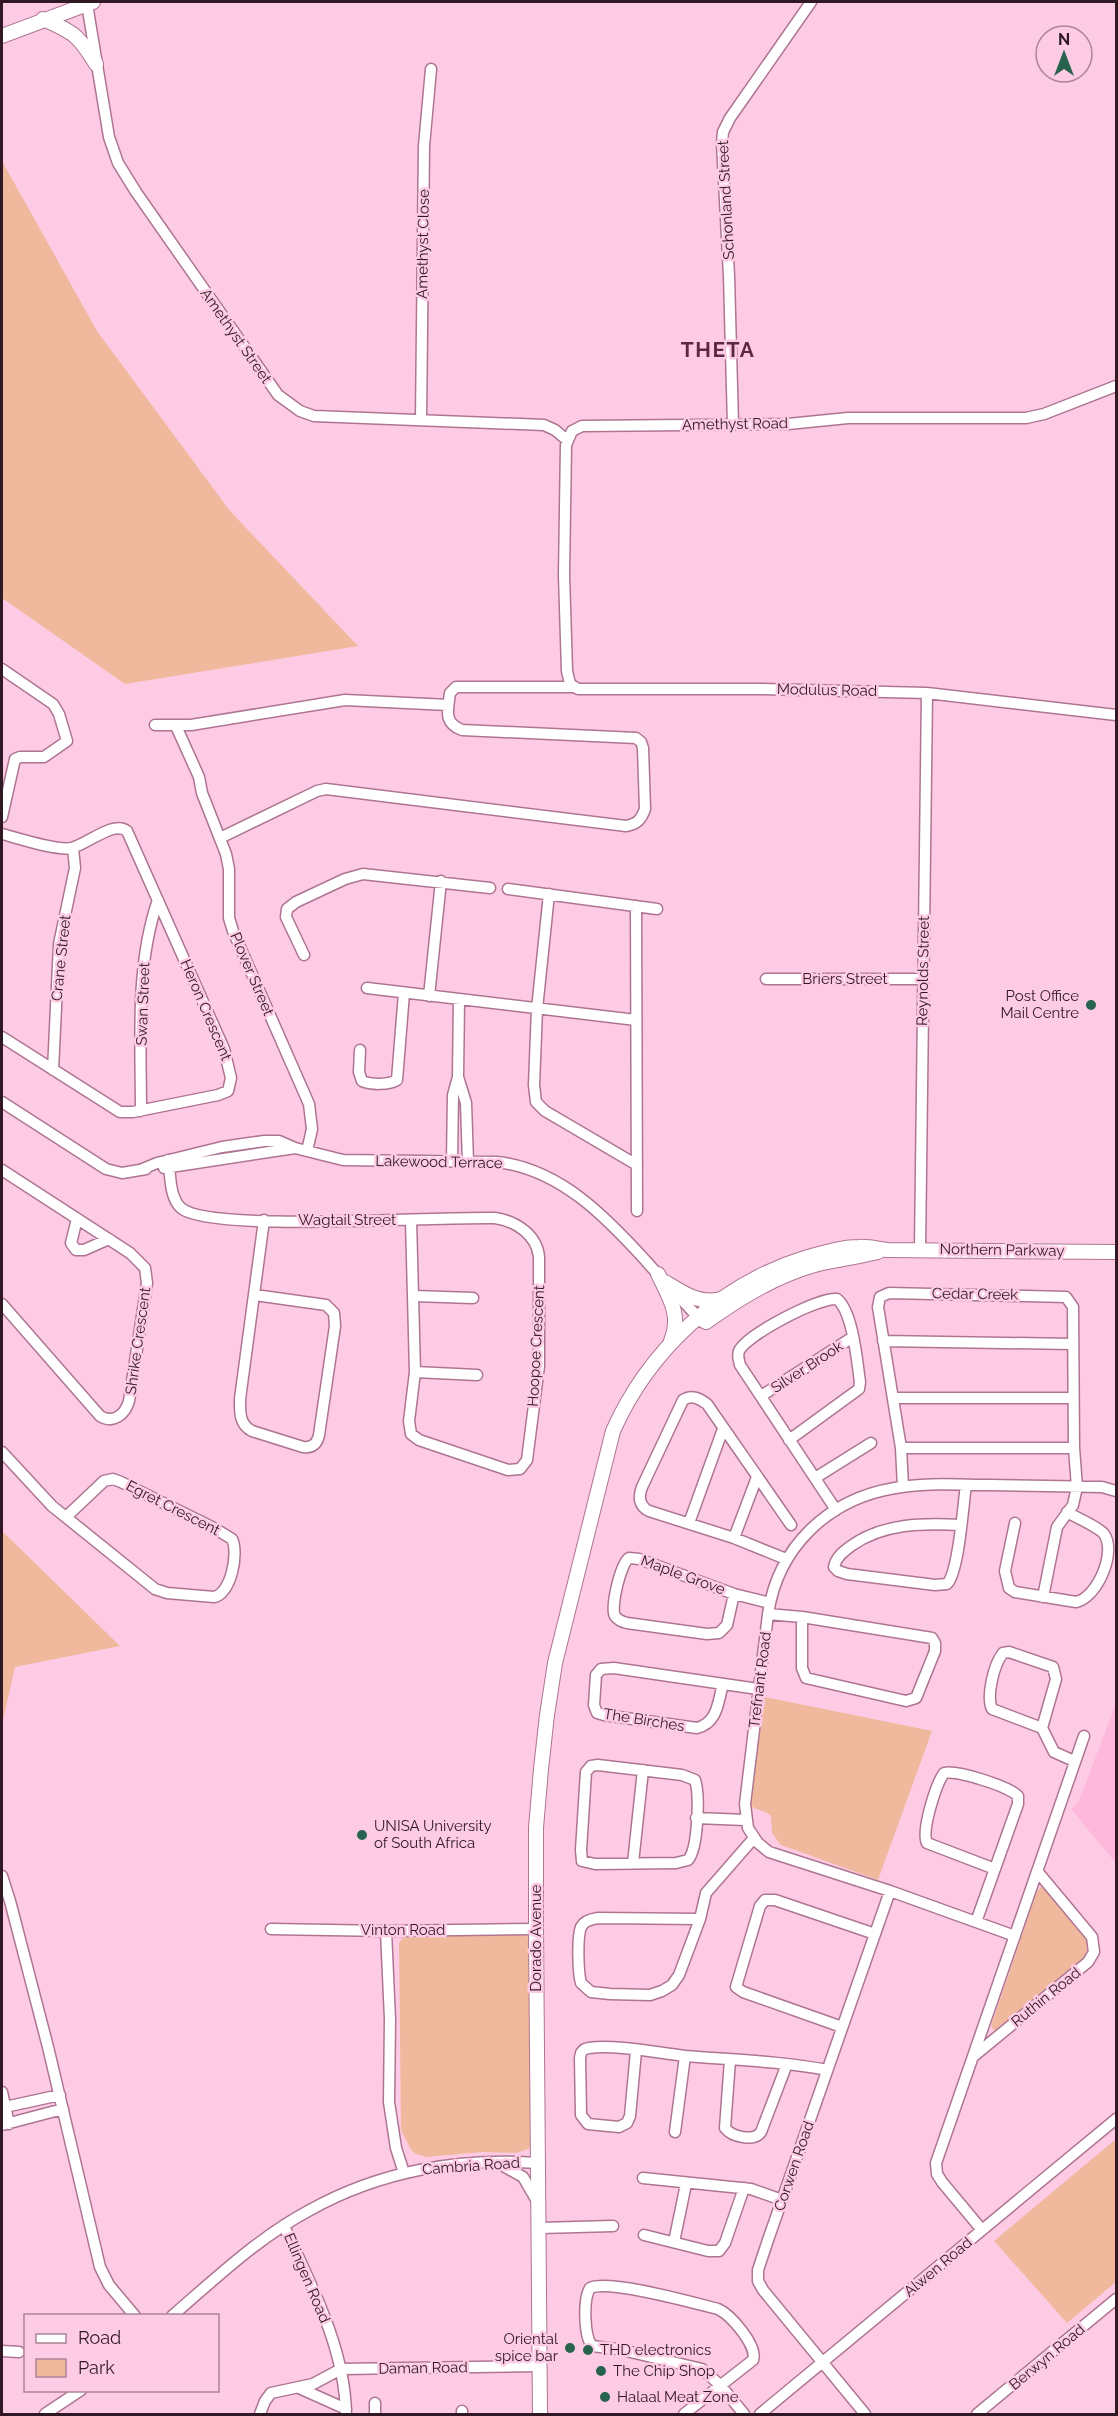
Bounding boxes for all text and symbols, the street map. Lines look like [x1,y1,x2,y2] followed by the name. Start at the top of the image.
[1034,24,1094,84] north arrow
[1058,30,1070,49] text: N
[714,140,738,260] street label: Schonland Street
[413,189,433,299] street label: Amethyst Close
[197,285,275,387] street label: Amethyst Street
[681,337,755,362] district label: THETA
[682,414,788,434] street label: Amethyst Road
[777,680,877,700] street label: Modulus Road
[48,914,74,1002] street label: Crane Street
[913,916,933,1026] street label: Reynolds Street
[226,930,278,1018] street label: Plover Street
[177,957,235,1063] street label: Heron Crescent
[133,962,153,1046] street label: Swan Street
[802,970,888,988] street label: Briers Street
[1000,987,1079,1022] place label: Post Office Mail Centre
[1084,998,1098,1012] marker: Post Office Mail Centre
[375,1152,503,1172] street label: Lakewood Terrace
[298,1211,396,1229] street label: Wagtail Street
[939,1240,1065,1260] street label: Northern Parkway
[932,1284,1018,1304] street label: Cedar Creek
[524,1285,548,1407] street label: Hoopoe Crescent
[122,1286,154,1396] street label: Shrike Crescent
[768,1337,846,1397] street label: Silver Brook
[123,1477,223,1539] street label: Egret Crescent
[638,1551,728,1599] street label: Maple Grove
[745,1631,775,1729] street label: Trefnant Road
[602,1705,686,1735] street label: The Birches
[374,1817,492,1852] place label: UNISA University of South Africa
[355,1828,369,1842] marker: UNISA University of South Africa
[527,1884,545,1992] street label: Dorado Avenue
[361,1921,445,1939] street label: Vinton Road
[1008,1964,1084,2030] street label: Ruthin Road
[770,2119,818,2213] street label: Corwen Road
[421,2154,521,2178] street label: Cambria Road
[280,2230,334,2326] street label: Ellingen Road
[900,2233,976,2301] street label: Alwen Road
[24,2314,219,2392] legend
[1006,2320,1088,2394] street label: Berwyn Road
[78,2327,121,2348] text: Road
[495,2330,559,2365] place label: Oriental spice bar
[563,2341,577,2355] marker: Oriental spice bar
[600,2341,711,2359] place label: THD electronics
[581,2343,595,2357] marker: THD electronics
[78,2357,115,2378] text: Park
[378,2358,468,2378] street label: Daman Road
[613,2362,715,2380] place label: The Chip Shop
[594,2364,608,2378] marker: The Chip Shop
[617,2388,739,2406] place label: Halaal Meat Zone
[598,2390,612,2404] marker: Halaal Meat Zone

